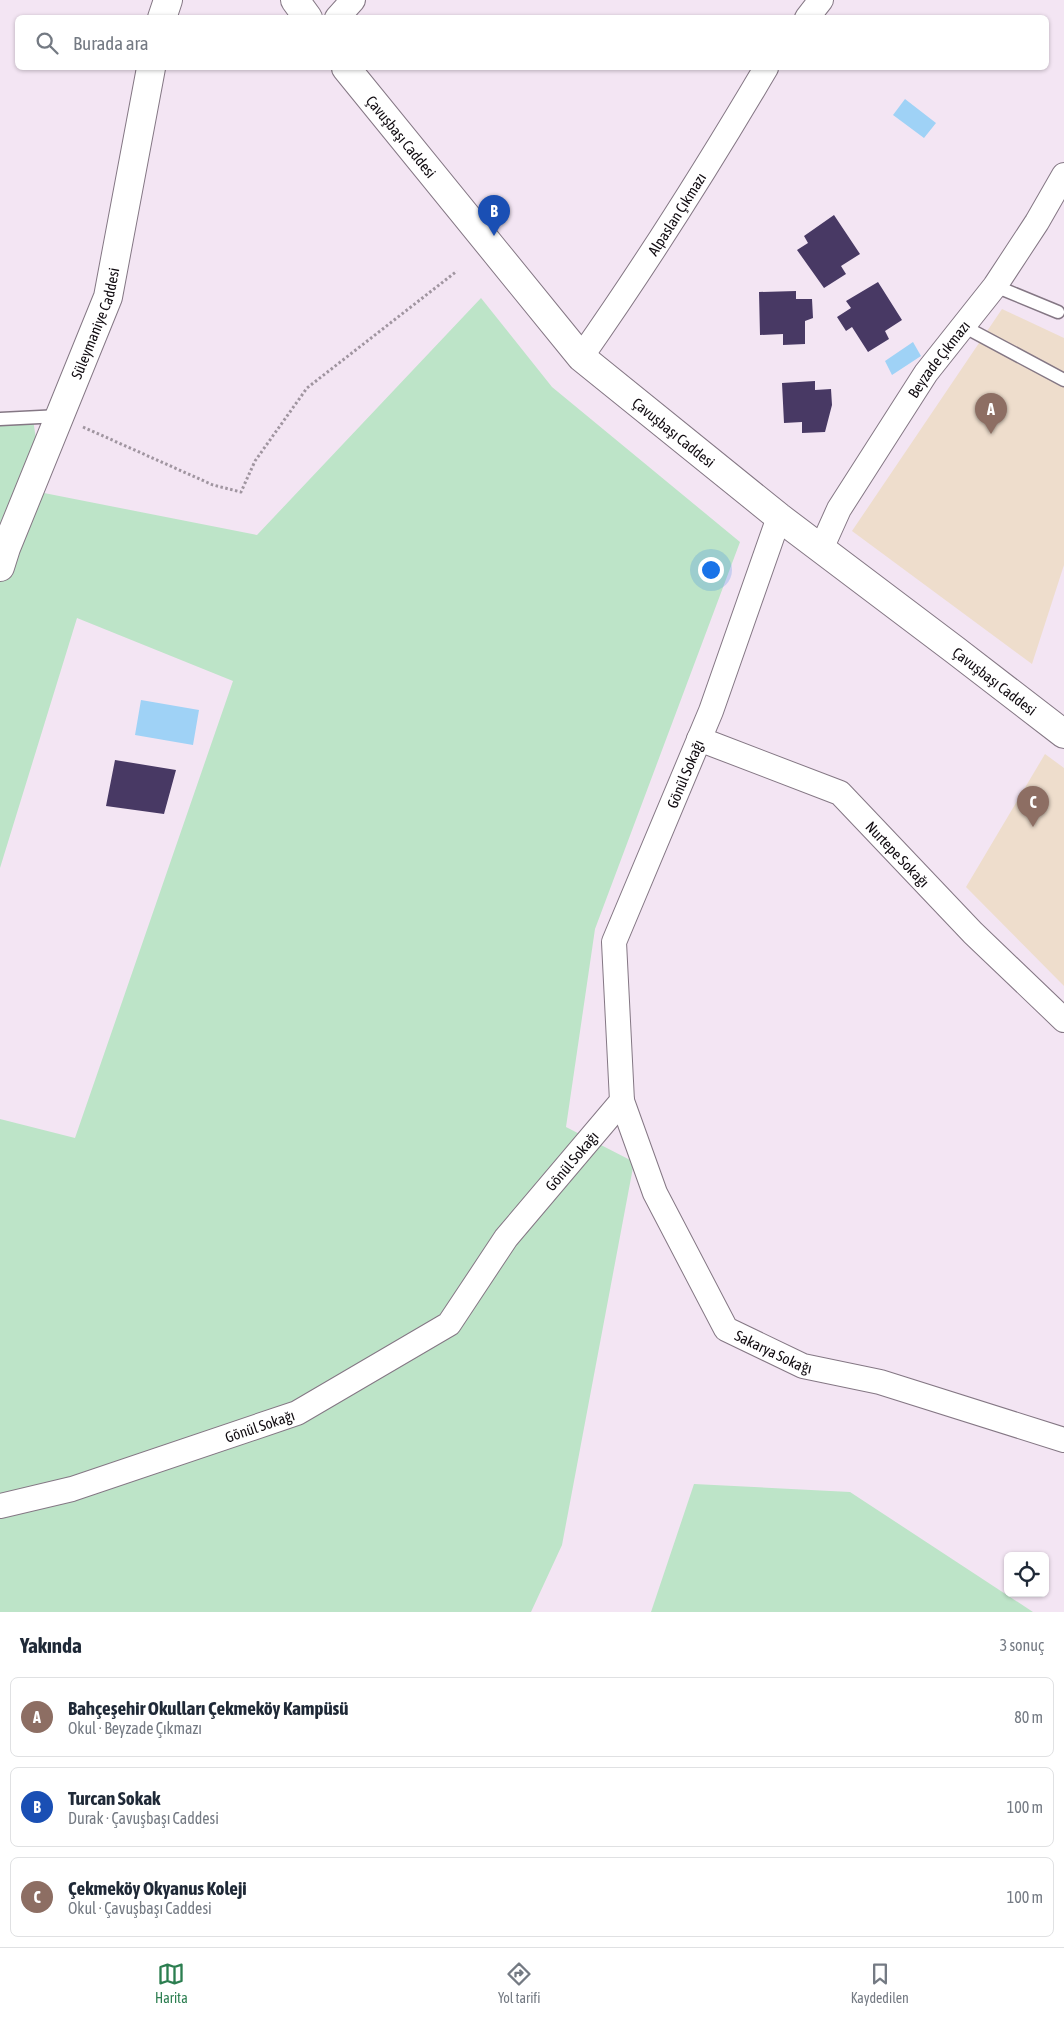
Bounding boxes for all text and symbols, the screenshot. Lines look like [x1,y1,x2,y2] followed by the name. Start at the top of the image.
[15,15,1049,70] search box
[33,29,61,57] icon: search
[73,32,149,54] text: Burada ara
[363,92,440,181] street label: Çavuşbaşı Caddesi
[644,169,709,258] street label: Alpaslan Çıkmazı
[478,195,510,236] pin: B
[67,266,122,381] street label: Süleymaniye Caddesi
[904,317,973,401] street label: Beyzade Çıkmazı
[975,393,1007,434] pin: A
[629,394,719,470] street label: Çavuşbaşı Caddesi
[698,557,724,583] your location
[950,643,1040,718] street label: Çavuşbaşı Caddesi
[663,737,707,810] street label: Gönül Sokağı
[1017,786,1049,827] pin: C
[863,818,933,890] street label: Nurtepe Sokağı
[542,1128,601,1194] street label: Gönül Sokağı
[732,1326,814,1376] street label: Sakarya Sokağı
[223,1406,297,1445] street label: Gönül Sokağı
[1004,1552,1049,1597] map controls
[1004,1552,1049,1597] button: locate
[20,1633,82,1657] text: Yakında
[1000,1636,1044,1654] text: 3 sonuç
[68,1697,348,1719] text: Bahçeşehir Okulları Çekmeköy Kampüsü
[33,1708,41,1726] text: A
[1014,1708,1043,1726] text: 80 m
[68,1719,202,1737] text: Okul · Beyzade Çıkmazı
[68,1787,160,1809] text: Turcan Sokak
[33,1798,41,1816] text: B
[1007,1798,1043,1816] text: 100 m
[68,1809,219,1827] text: Durak · Çavuşbaşı Caddesi
[68,1877,247,1899] text: Çekmeköy Okyanus Koleji
[33,1888,41,1906] text: C
[1007,1888,1043,1906] text: 100 m
[68,1899,212,1917] text: Okul · Çavuşbaşı Caddesi
[155,1960,188,2006] tab: Harita
[498,1960,540,2006] tab: Yol tarifi
[851,1960,909,2006] tab: Kaydedilen

